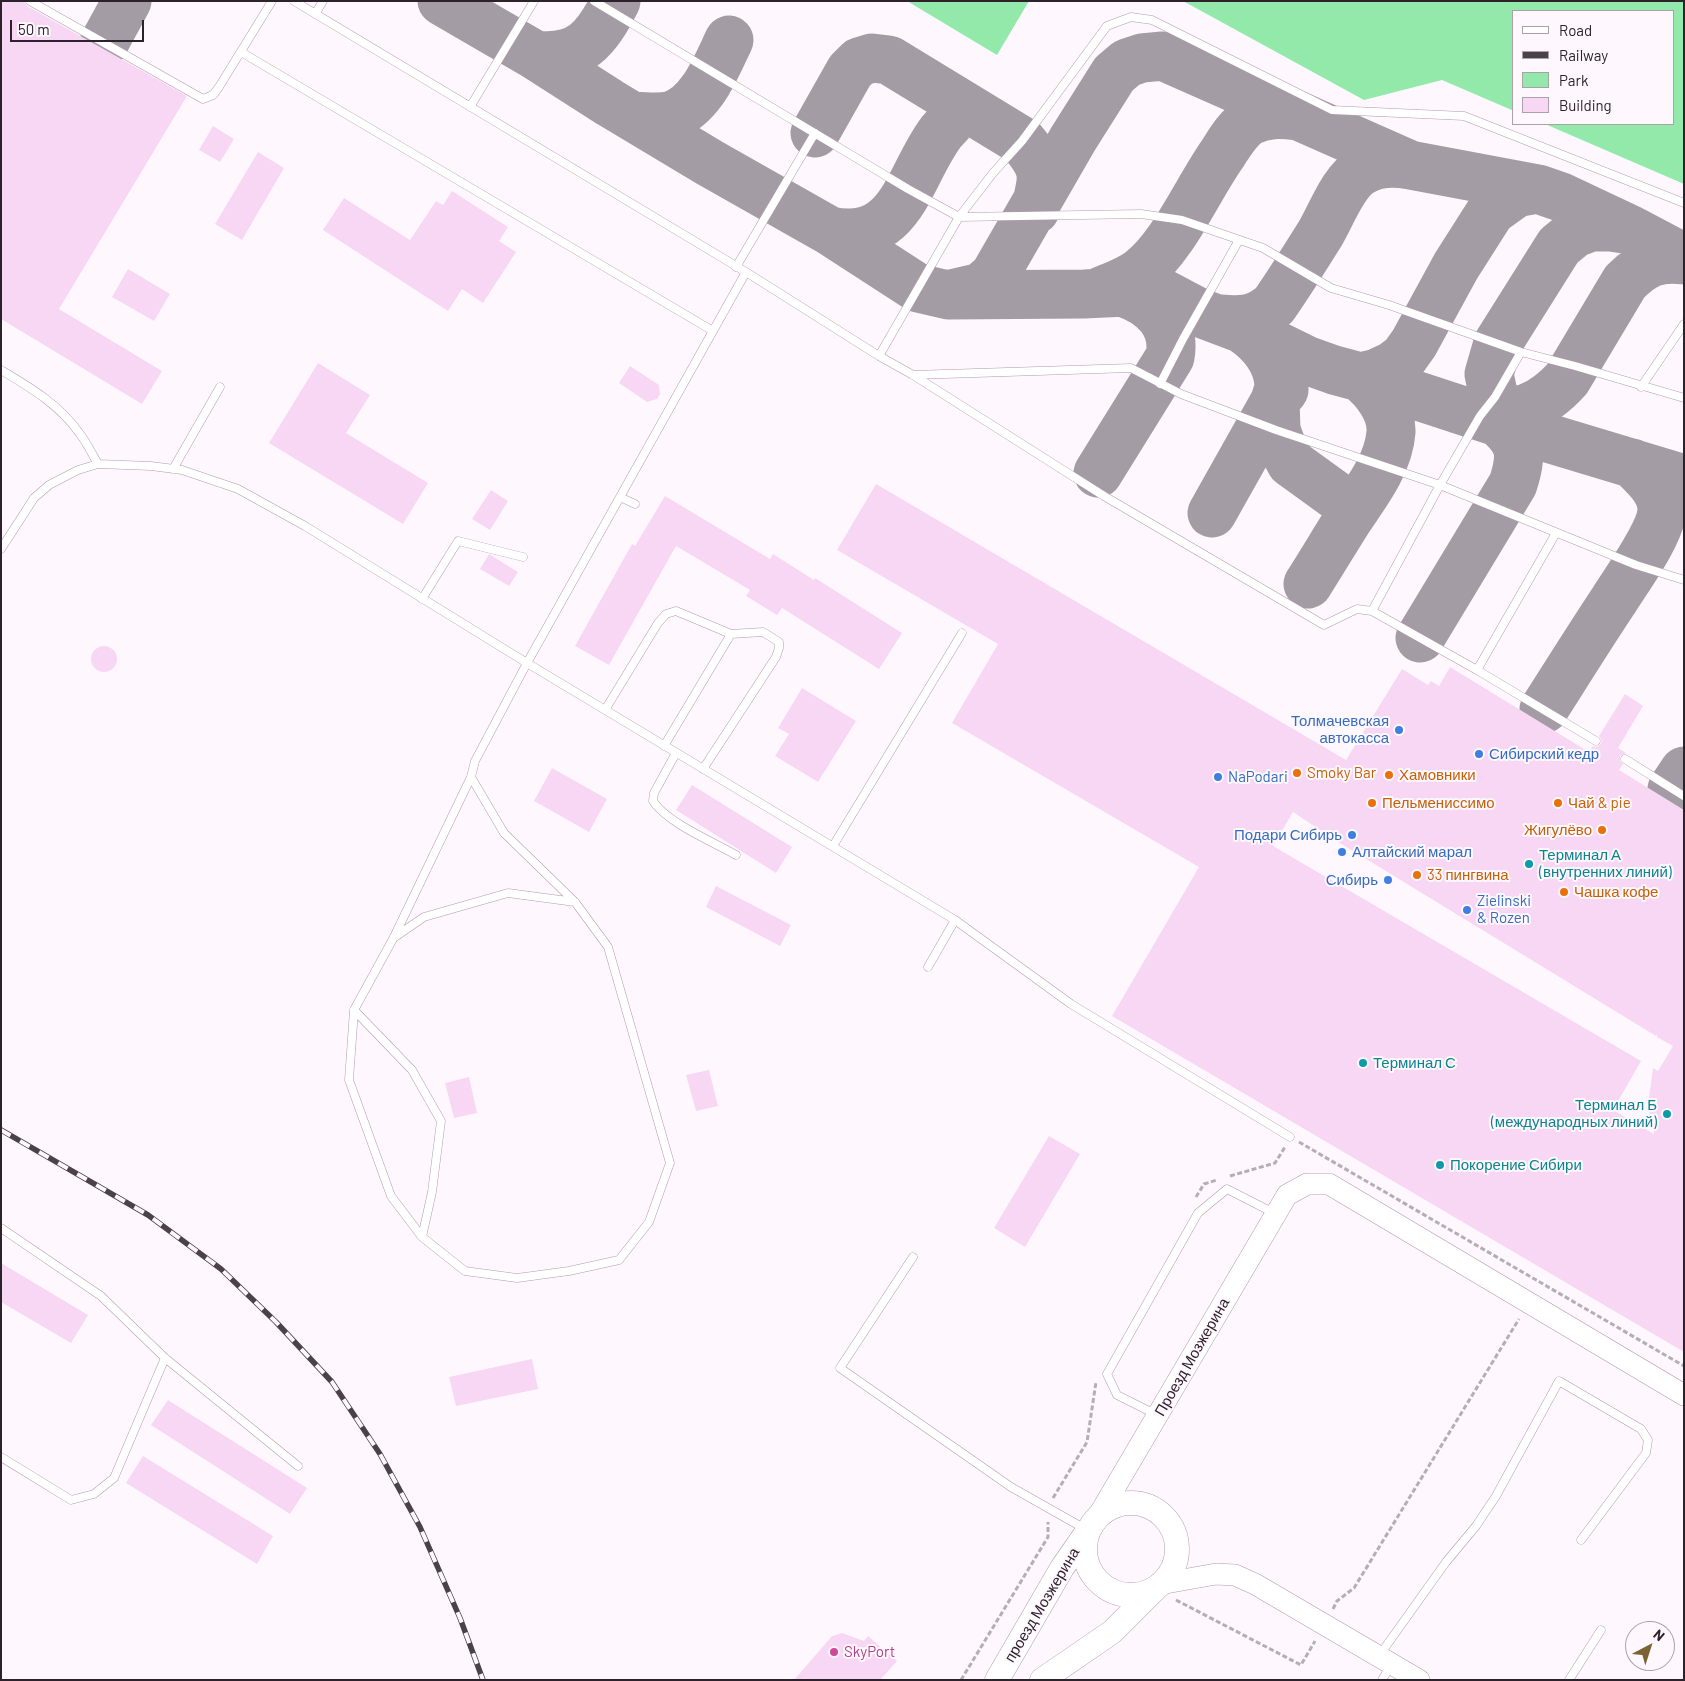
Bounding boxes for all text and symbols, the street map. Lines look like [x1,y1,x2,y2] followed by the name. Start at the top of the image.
[12,10,146,42] scale bar
[1512,10,1675,125] legend
[18,20,50,38] text: 50 m
[1559,21,1592,39] text: Road
[1559,46,1608,64] text: Railway
[1559,71,1588,89] text: Park
[1559,96,1612,114] text: Building
[1291,712,1389,747] place label: Толмачевская автокасса
[1393,724,1405,736] marker: Толмачевская автокасса
[1489,745,1599,763] place label: Сибирский кедр
[1473,748,1485,760] marker: Сибирский кедр
[1307,764,1376,782] place label: Smoky Bar
[1399,766,1476,784] place label: Хамовники
[1291,767,1303,779] marker: Smoky Bar
[1228,768,1288,786] place label: NaPodari
[1383,769,1395,781] marker: Хамовники
[1212,771,1224,783] marker: NaPodari
[1382,794,1495,812] place label: Пельмениссимо
[1568,794,1631,812] place label: Чай & pie
[1366,797,1378,809] marker: Пельмениссимо
[1552,797,1564,809] marker: Чай & pie
[1524,821,1592,839] place label: Жигулёво
[1596,824,1608,836] marker: Жигулёво
[1234,826,1342,844] place label: Подари Сибирь
[1346,829,1358,841] marker: Подари Сибирь
[1352,843,1472,861] place label: Алтайский марал
[1336,846,1348,858] marker: Алтайский марал
[1539,846,1672,881] place label: Терминал А (внутренних линий)
[1523,858,1535,870] marker: Терминал А (внутренних линий)
[1427,866,1509,884] place label: 33 пингвина
[1411,869,1423,881] marker: 33 пингвина
[1326,871,1378,889] place label: Сибирь
[1382,874,1394,886] marker: Сибирь
[1574,883,1658,901] place label: Чашка кофе
[1558,886,1570,898] marker: Чашка кофе
[1477,892,1531,927] place label: Zielinski & Rozen
[1461,904,1473,916] marker: Zielinski & Rozen
[1373,1054,1456,1072] place label: Терминал С
[1357,1057,1369,1069] marker: Терминал С
[1491,1096,1657,1131] place label: Терминал Б (международных линий)
[1661,1108,1673,1120] marker: Терминал Б (международных линий)
[1450,1156,1582,1174] place label: Покорение Сибири
[1434,1159,1446,1171] marker: Покорение Сибири
[1151,1295,1233,1419] street label: Проезд Мозжерина
[1001,1544,1083,1666] street label: проезд Мозжерина
[1625,1621,1675,1671] north arrow
[1650,1625,1668,1644] text: N
[844,1643,895,1661] place label: SkyPort
[828,1646,840,1658] marker: SkyPort

